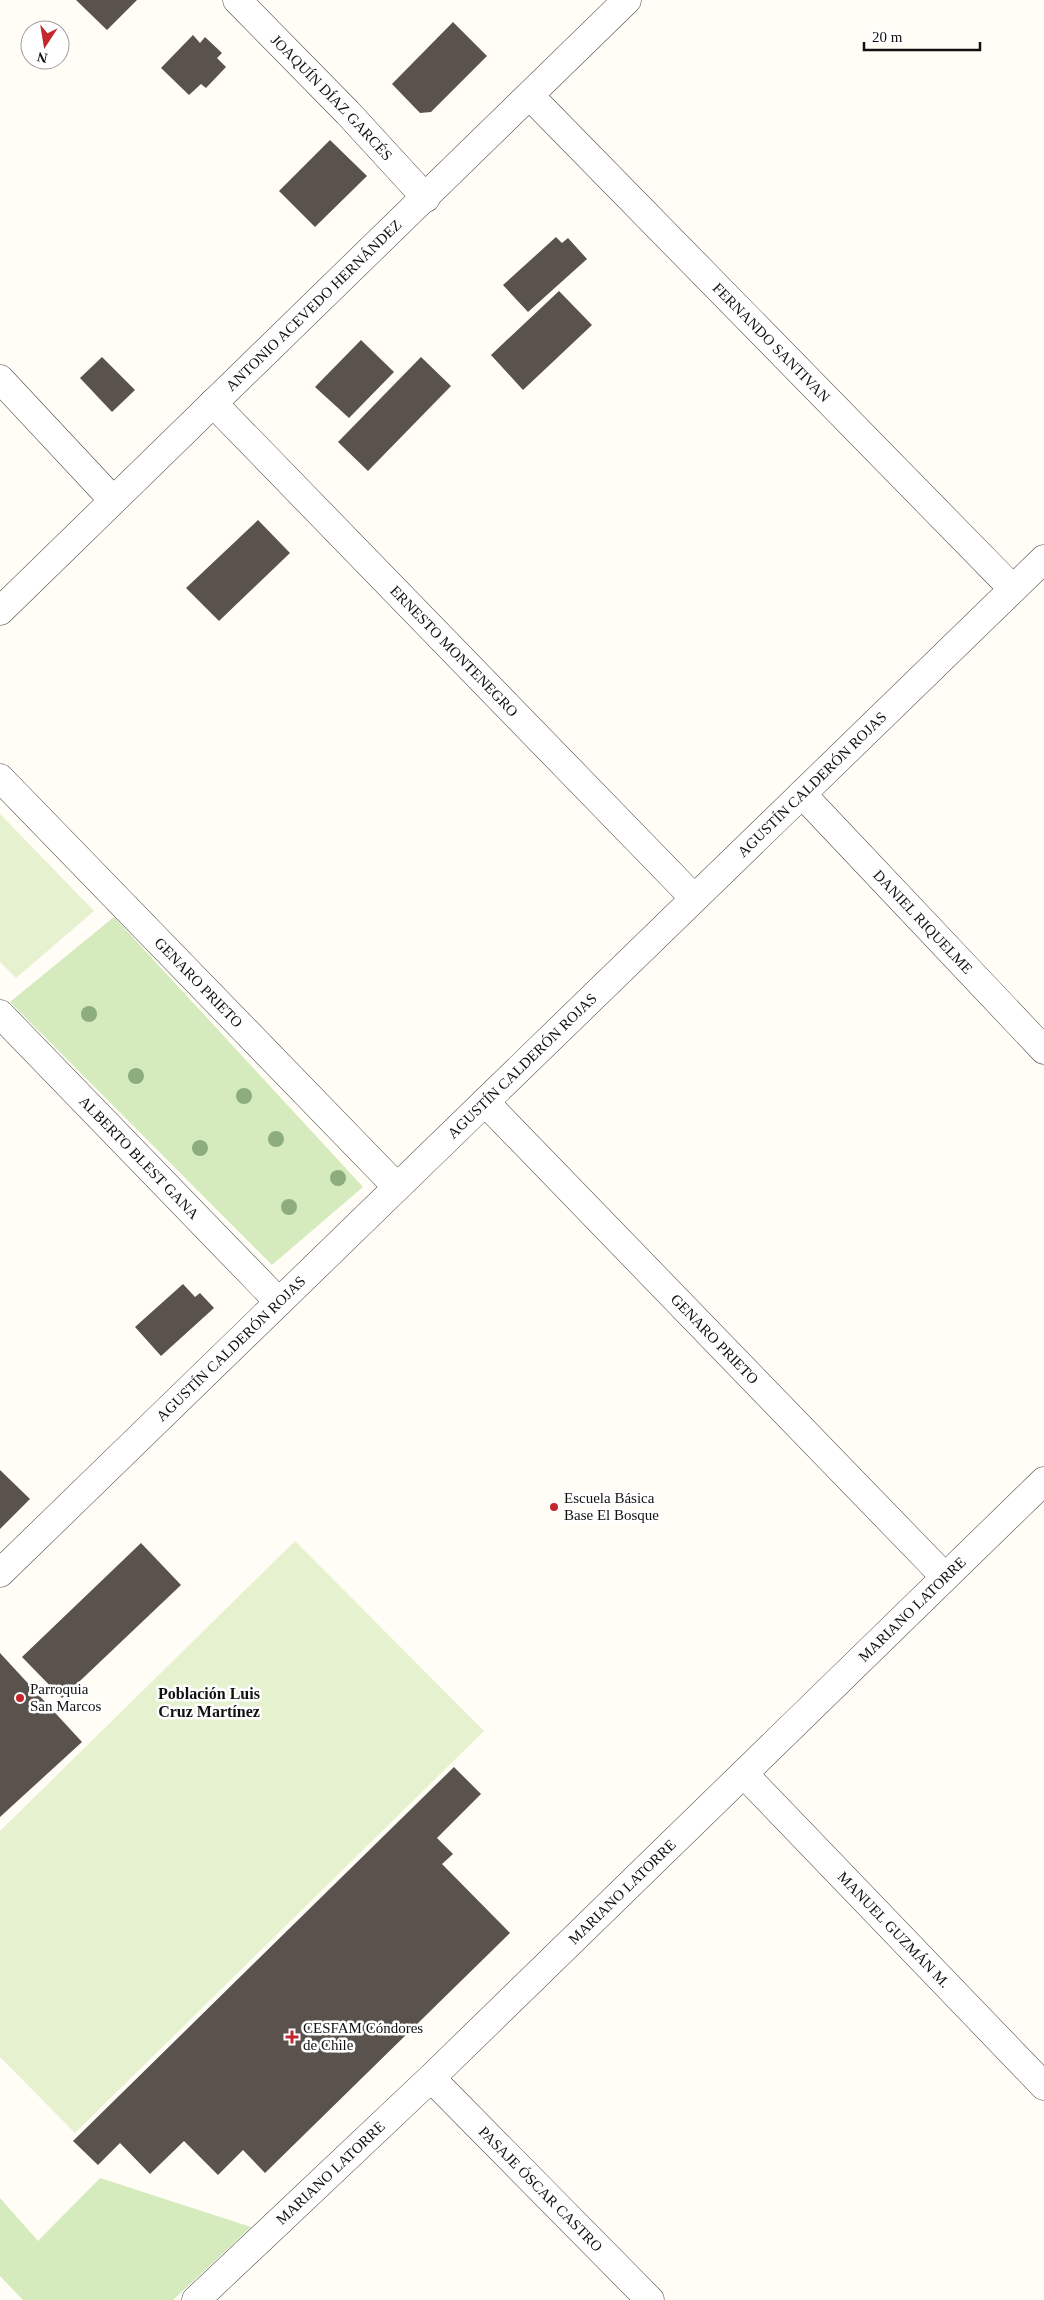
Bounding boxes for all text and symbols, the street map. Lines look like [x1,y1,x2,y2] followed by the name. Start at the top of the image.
[20,20,70,70] north arrow
[864,20,980,52] scale bar
[872,29,903,45] text: 20 m
[268,32,395,164] street label: JOAQUÍN DÍAZ GARCÉS
[36,49,49,66] text: N
[223,216,405,394] street label: ANTONIO ACEVEDO HERNÁNDEZ
[710,280,833,405] street label: FERNANDO SANTIVAN
[387,582,521,720] street label: ERNESTO MONTENEGRO
[734,709,890,860] street label: AGUSTÍN CALDERÓN ROJAS
[870,867,976,977] street label: DANIEL RIQUELME
[151,934,246,1031] street label: GENARO PRIETO
[445,990,600,1142] street label: AGUSTÍN CALDERÓN ROJAS
[76,1093,202,1222] street label: ALBERTO BLEST GANA
[153,1273,309,1424] street label: AGUSTÍN CALDERÓN ROJAS
[668,1291,762,1387] street label: GENARO PRIETO
[564,1490,659,1523] place label: Escuela Básica Base El Bosque
[548,1501,560,1513] marker: Escuela Básica Base El Bosque
[855,1554,969,1665] street label: MARIANO LATORRE
[30,1681,101,1714] place label: Parroquia San Marcos
[158,1685,260,1720] district label: Población Luis Cruz Martínez
[14,1692,26,1704] marker: Parroquia San Marcos
[565,1836,679,1947] street label: MARIANO LATORRE
[835,1869,953,1991] street label: MANUEL GUZMÁN M.
[303,2020,423,2053] place label: CESFAM Cóndores de Chile
[285,2030,299,2044] marker: CESFAM Cóndores de Chile
[273,2118,388,2228] street label: MARIANO LATORRE
[476,2123,606,2255] street label: PASAJE ÓSCAR CASTRO

